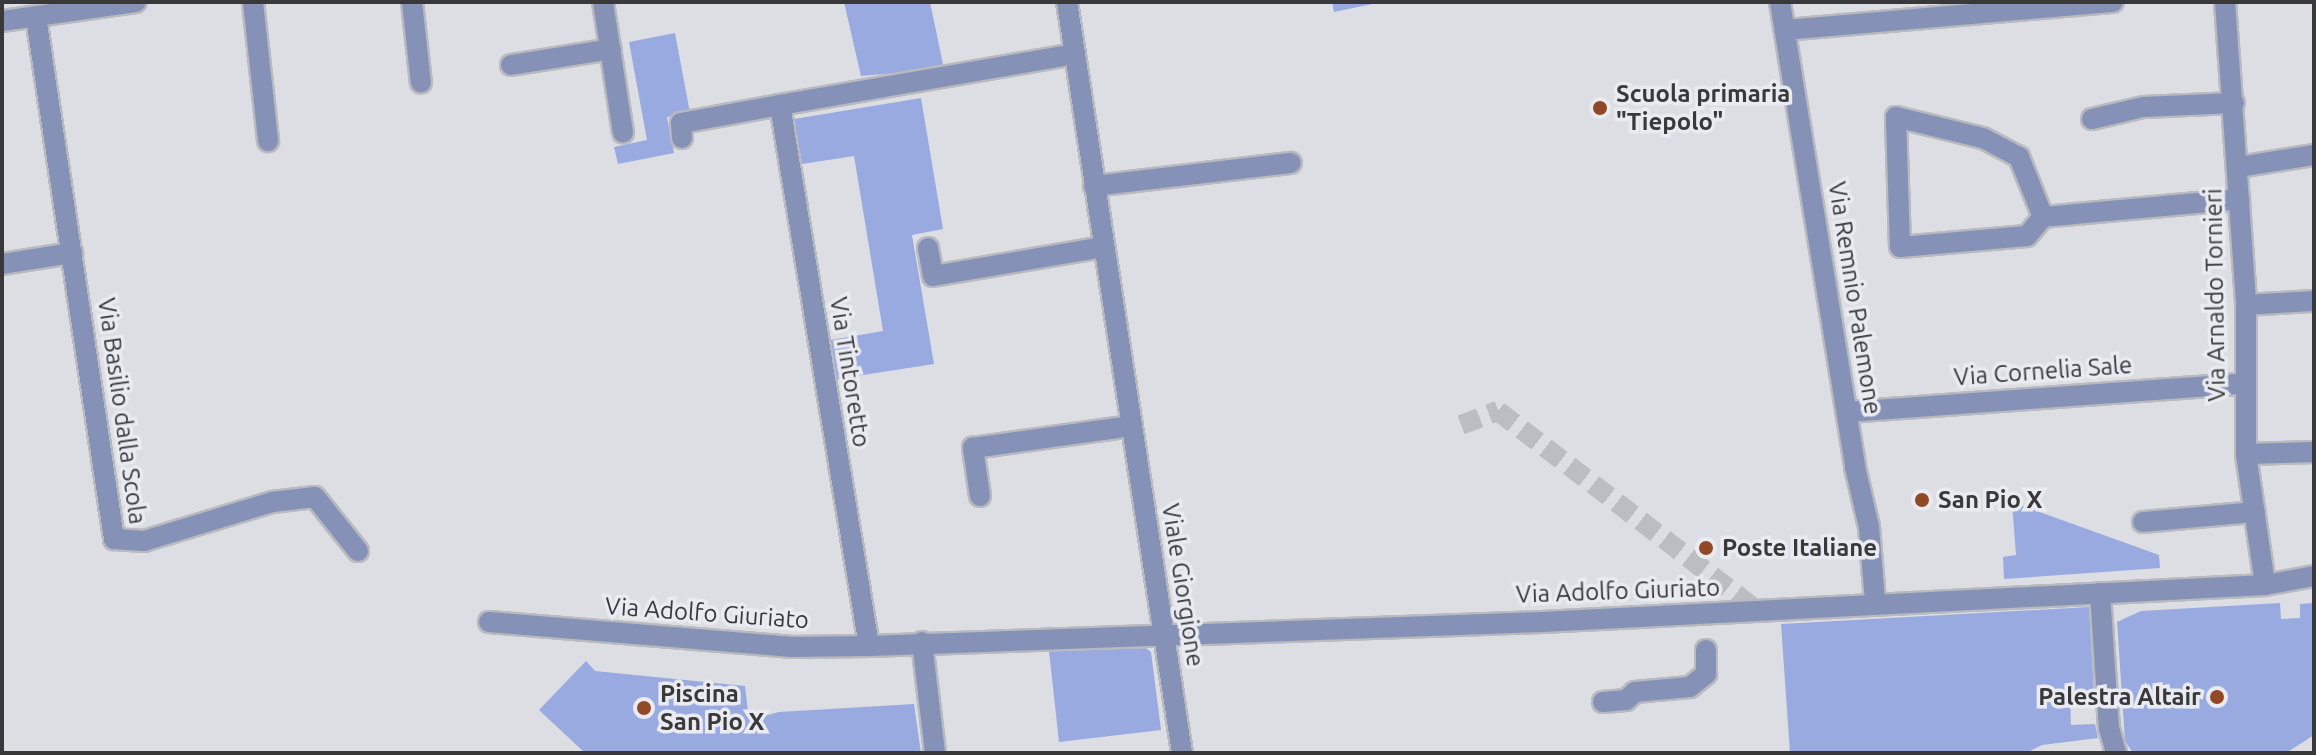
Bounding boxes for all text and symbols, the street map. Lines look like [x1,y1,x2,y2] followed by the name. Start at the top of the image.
[1616,80,1790,136] place label: Scuola primaria "Tiepolo"
[1591,99,1609,117] marker: Scuola primaria "Tiepolo"
[1822,180,1888,416] street label: Via Remnio Palemone
[2199,188,2231,402] street label: Via Arnaldo Tornieri
[824,295,876,449] street label: Via Tintoretto
[92,296,152,526] street label: Via Basilio dalla Scola
[1953,350,2133,392] street label: Via Cornelia Sale
[1938,486,2042,514] place label: San Pio X
[1913,491,1931,509] marker: San Pio X
[1156,501,1210,669] street label: Viale Giorgione
[1722,534,1877,562] place label: Poste Italiane
[1697,539,1715,557] marker: Poste Italiane
[1515,573,1721,609] street label: Via Adolfo Giuriato
[604,592,810,634] street label: Via Adolfo Giuriato
[660,680,764,736] place label: Piscina San Pio X
[2038,683,2201,711] place label: Palestra Altair
[2208,688,2226,706] marker: Palestra Altair
[635,699,653,717] marker: Piscina San Pio X

